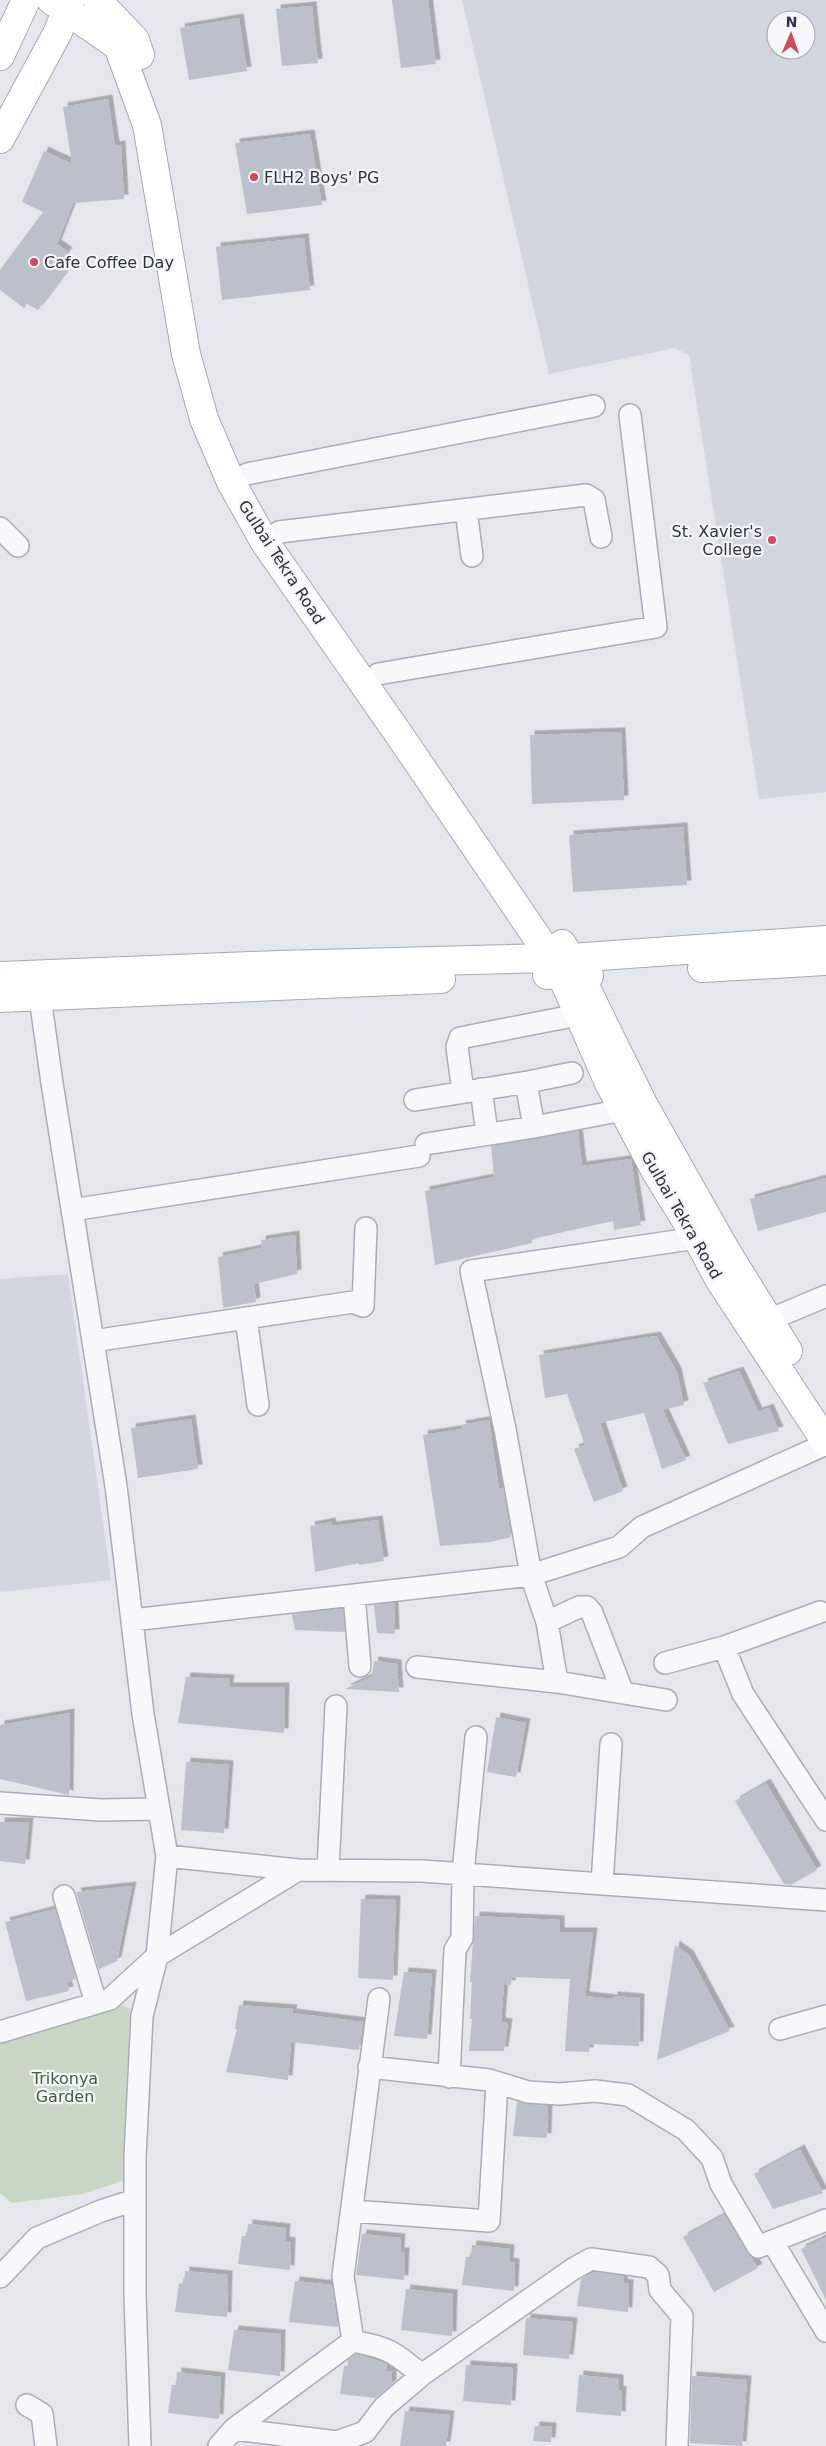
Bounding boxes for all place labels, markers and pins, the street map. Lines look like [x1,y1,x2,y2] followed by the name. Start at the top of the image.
[264,168,380,187] place label: FLH2 Boys' PG
[248,171,260,183] marker: FLH2 Boys' PG
[44,253,174,272] place label: Cafe Coffee Day
[28,256,40,268] marker: Cafe Coffee Day
[672,522,762,559] place label: St. Xavier's College
[766,534,778,546] marker: St. Xavier's College

